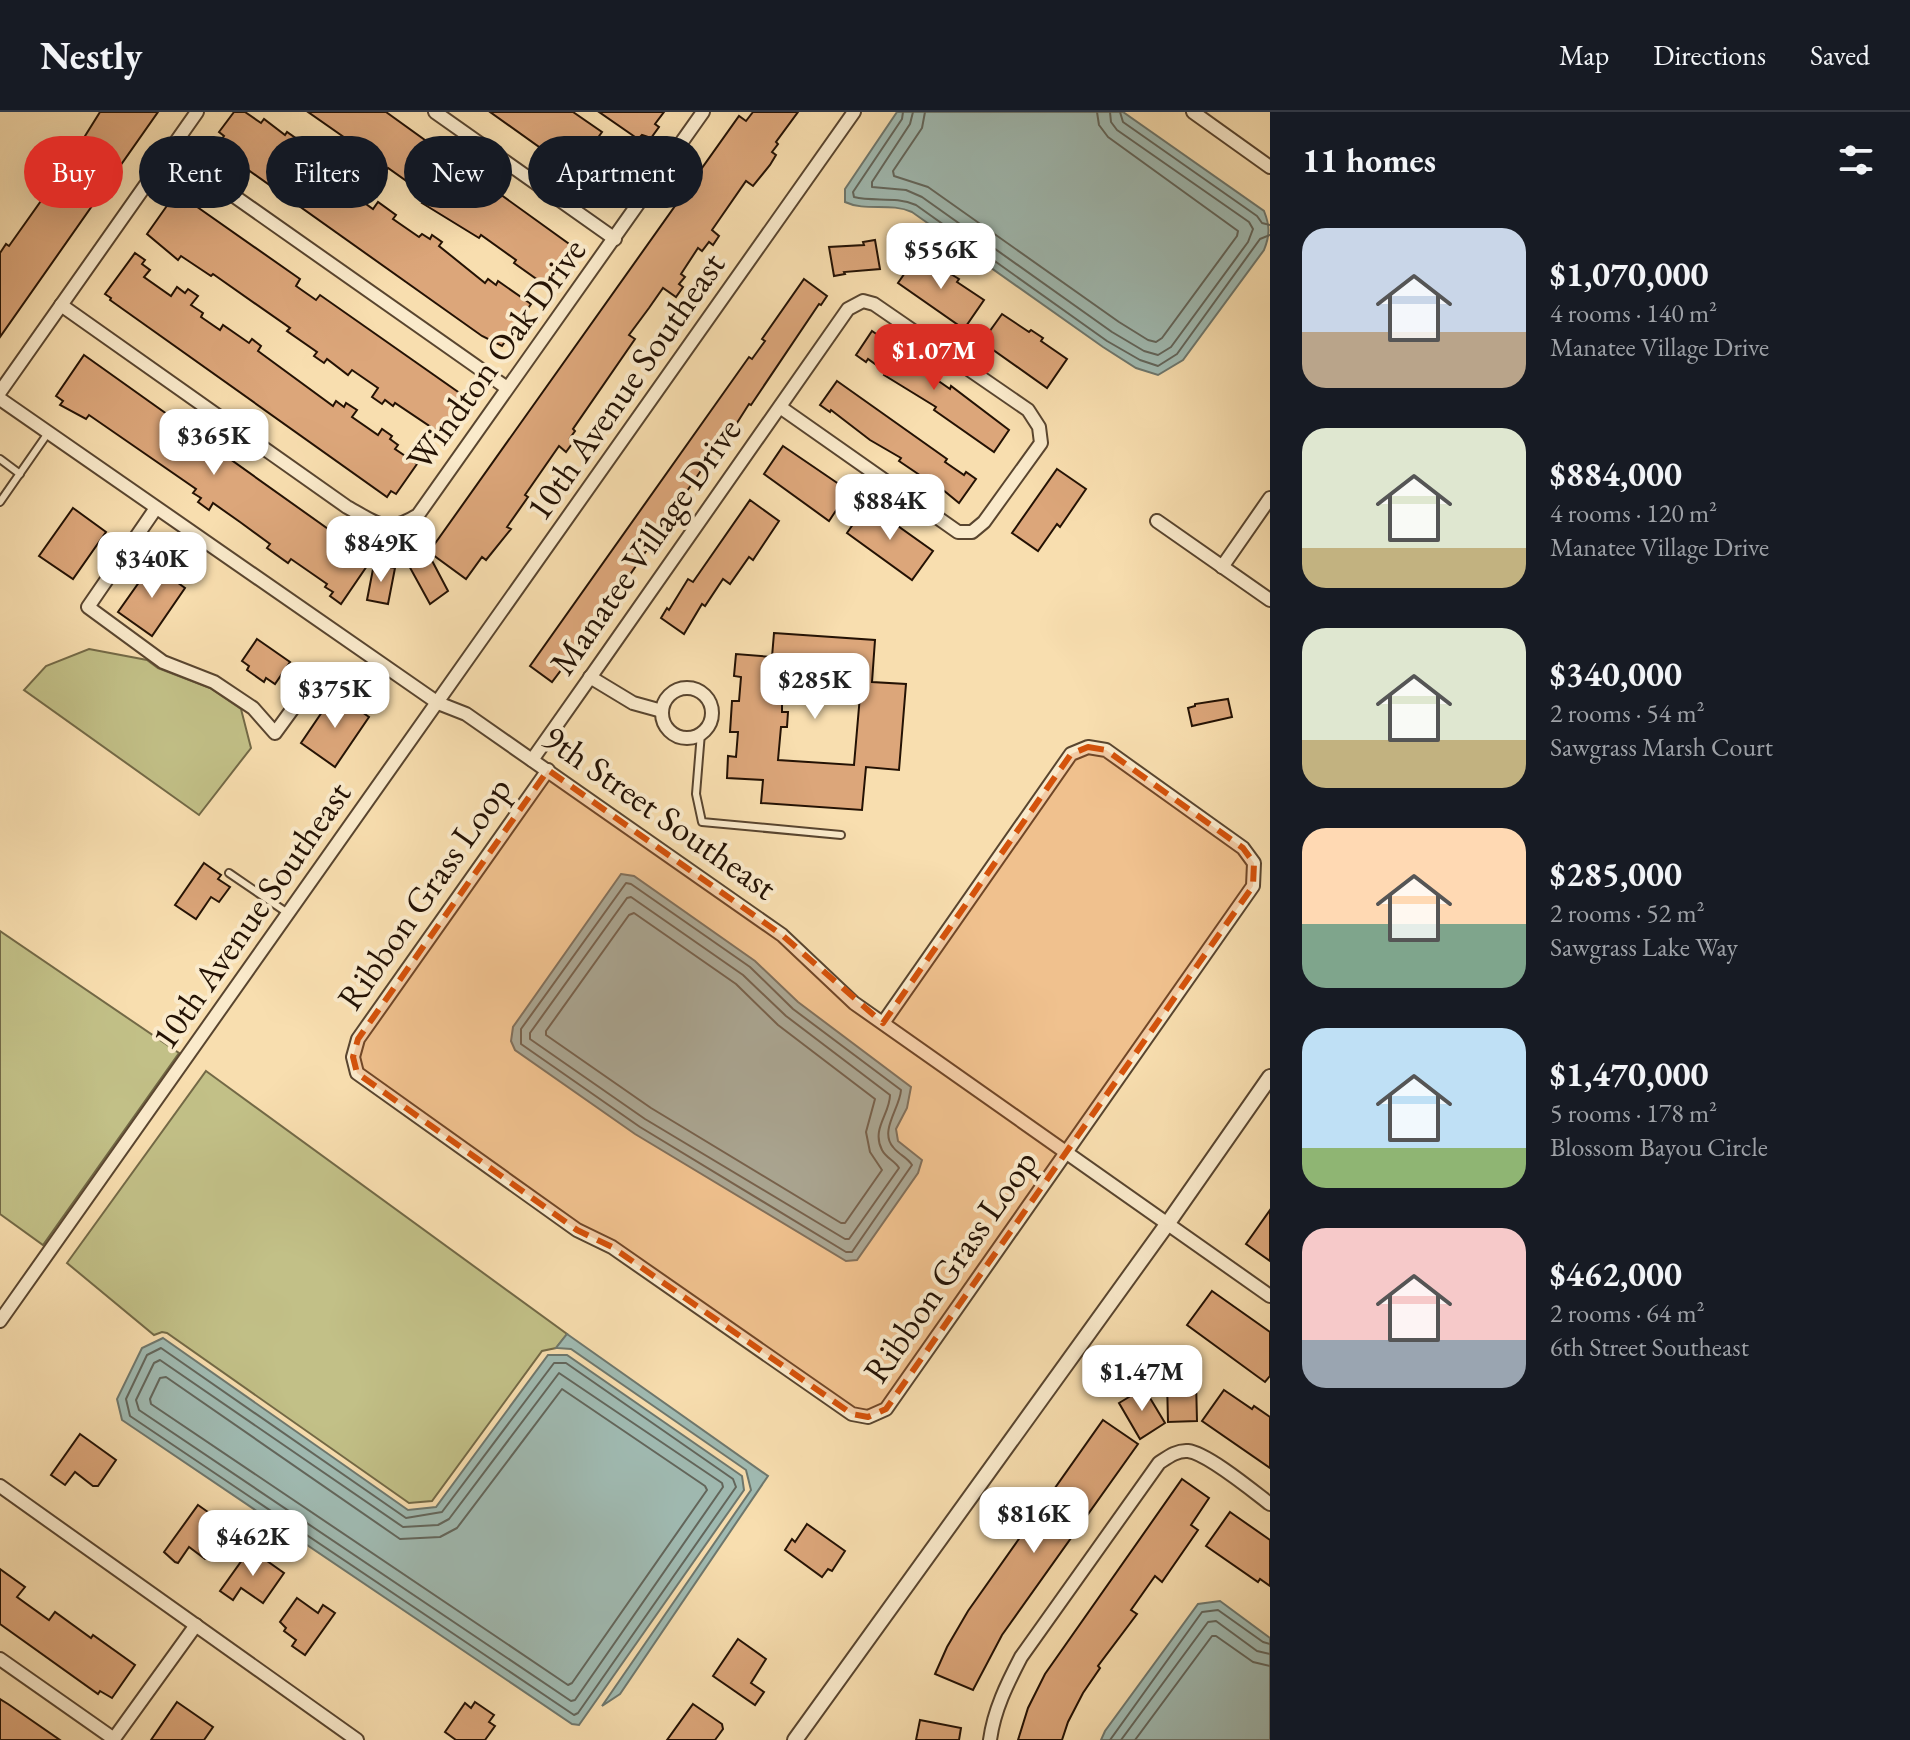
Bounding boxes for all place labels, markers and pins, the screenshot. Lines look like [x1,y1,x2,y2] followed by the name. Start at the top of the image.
[885,223,997,291] pin: $556K
[869,324,999,392] pin: $1.07M
[158,409,270,477] pin: $365K
[834,474,946,542] pin: $884K
[325,516,437,584] pin: $849K
[96,532,208,600] pin: $340K
[759,653,871,721] pin: $285K
[279,662,391,730] pin: $375K
[1077,1345,1207,1413] pin: $1.47M
[978,1487,1090,1555] pin: $816K
[197,1510,309,1578] pin: $462K

